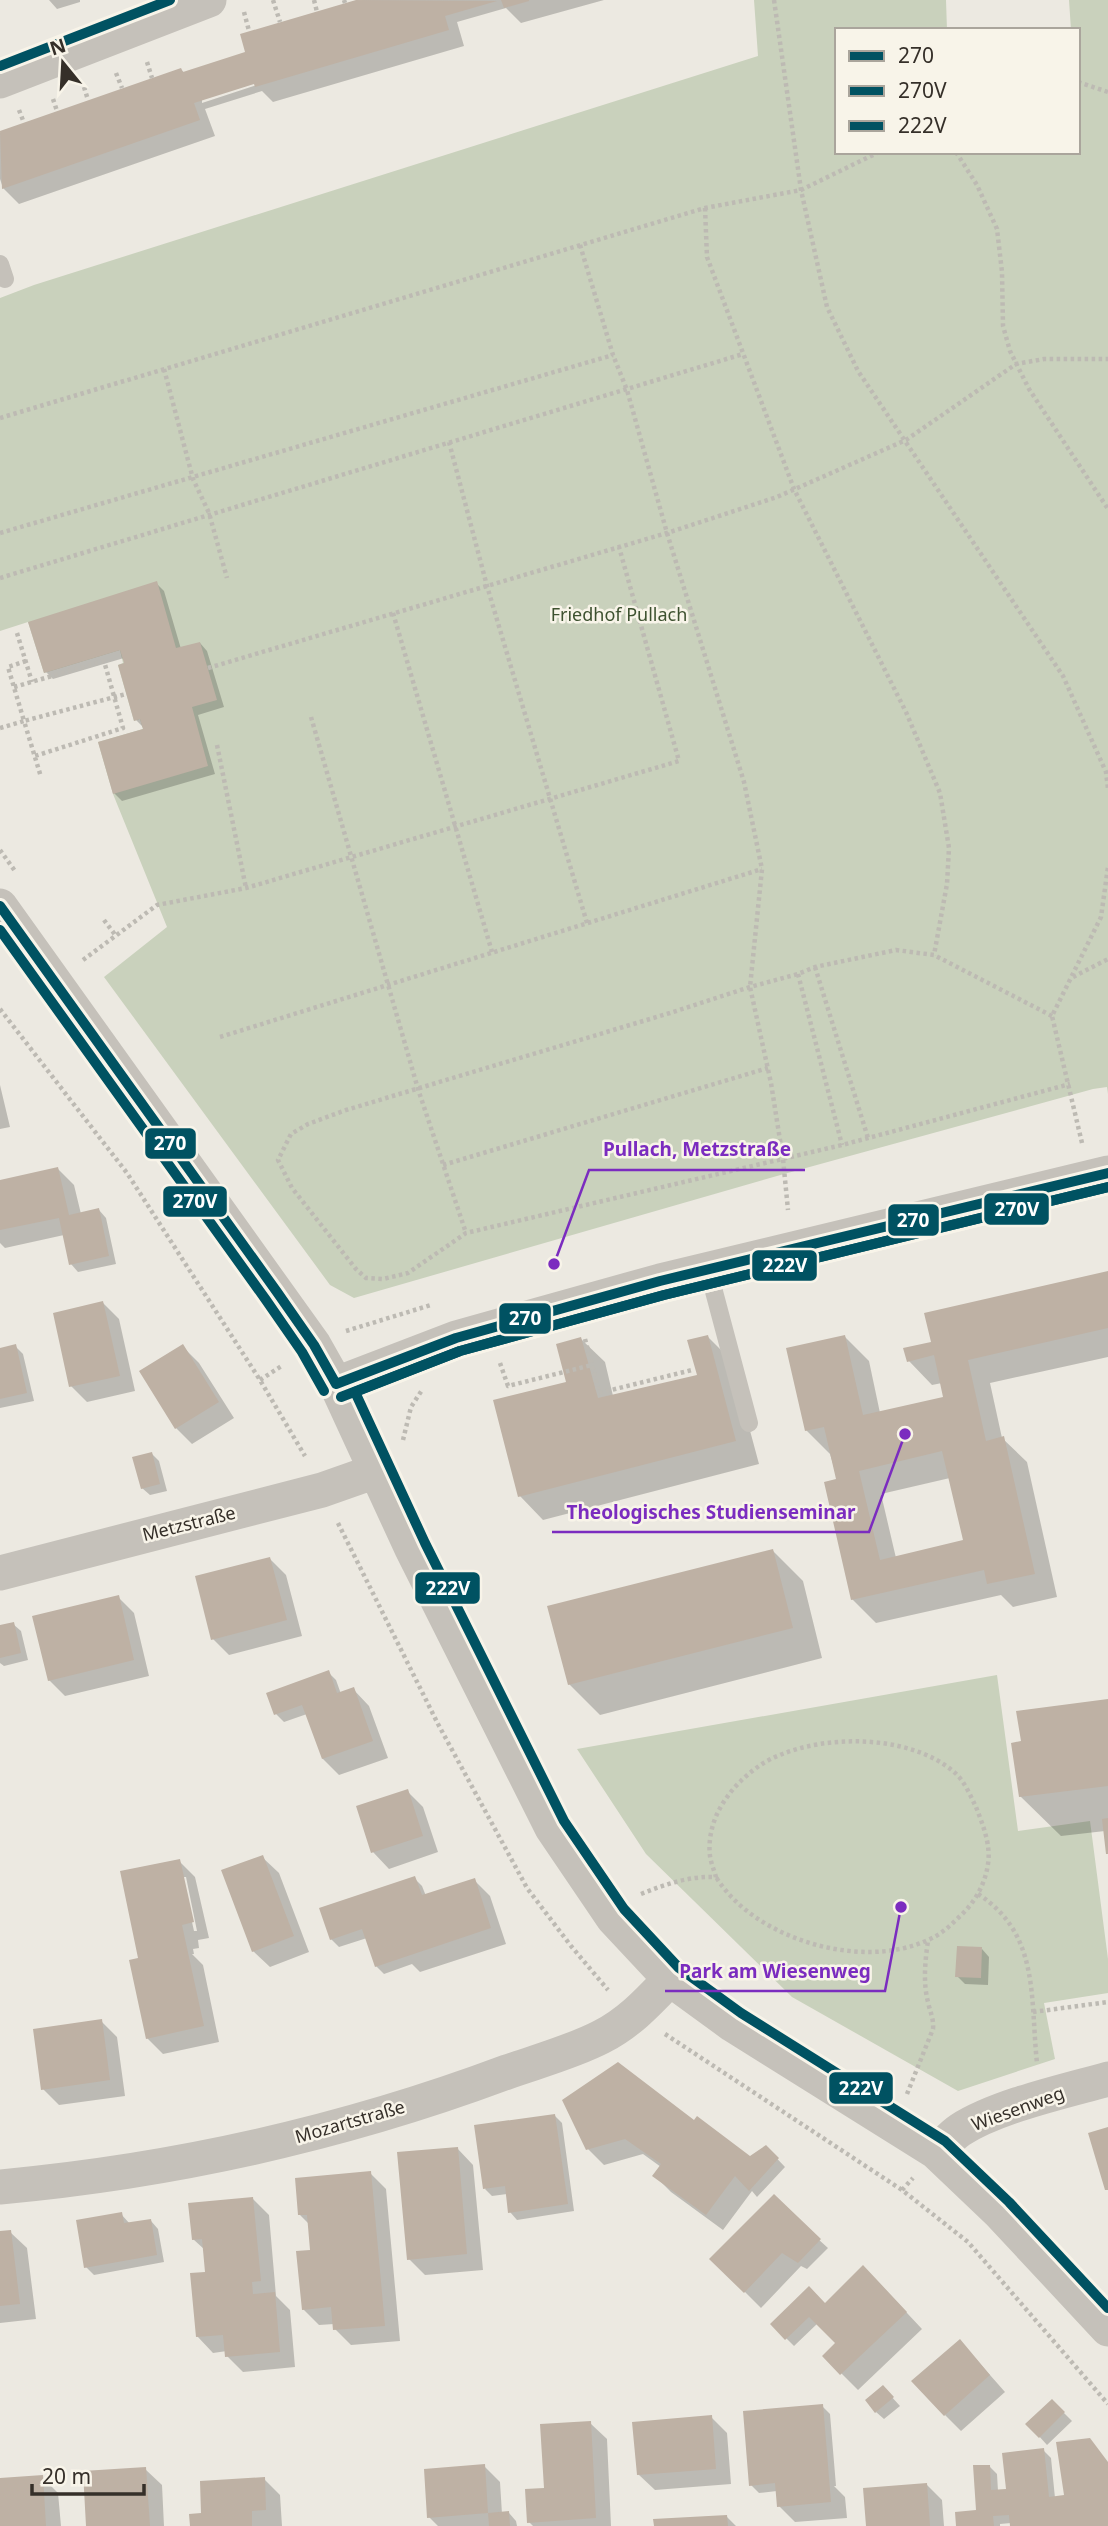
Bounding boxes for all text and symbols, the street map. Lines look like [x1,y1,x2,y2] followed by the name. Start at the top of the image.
[28,28,98,98] north arrow
[835,28,1080,154] legend
[46,32,69,62] text: N
[898,41,934,69] text: 270
[898,76,947,104] text: 270V
[898,111,947,139] text: 222V
[551,602,687,626] park label: Friedhof Pullach
[144,1127,197,1160] line badge: 270
[154,1130,186,1156] text: 270
[589,1130,805,1170] callout: Pullach, Metzstraße
[603,1136,791,1162] text: Pullach, Metzstraße
[162,1185,228,1218] line badge: 270V
[173,1188,218,1214] text: 270V
[983,1192,1050,1226] line badge: 270V
[995,1196,1040,1222] text: 270V
[887,1203,940,1237] line badge: 270
[897,1207,929,1233] text: 270
[751,1249,818,1282] line badge: 222V
[763,1252,808,1278] text: 222V
[498,1302,552,1335] line badge: 270
[509,1305,541,1331] text: 270
[552,1492,869,1532] callout: Theologisches Studienseminar
[566,1499,856,1525] text: Theologisches Studienseminar
[140,1500,238,1546] street label: Metzstraße
[414,1571,481,1605] line badge: 222V
[426,1575,471,1601] text: 222V
[665,1951,885,1991] callout: Park am Wiesenweg
[679,1958,871,1984] text: Park am Wiesenweg
[828,2071,894,2105] line badge: 222V
[839,2075,884,2101] text: 222V
[968,2080,1067,2136] street label: Wiesenweg
[292,2094,408,2148] street label: Mozartstraße
[32,2452,144,2496] scale bar
[42,2462,91,2490] text: 20 m

